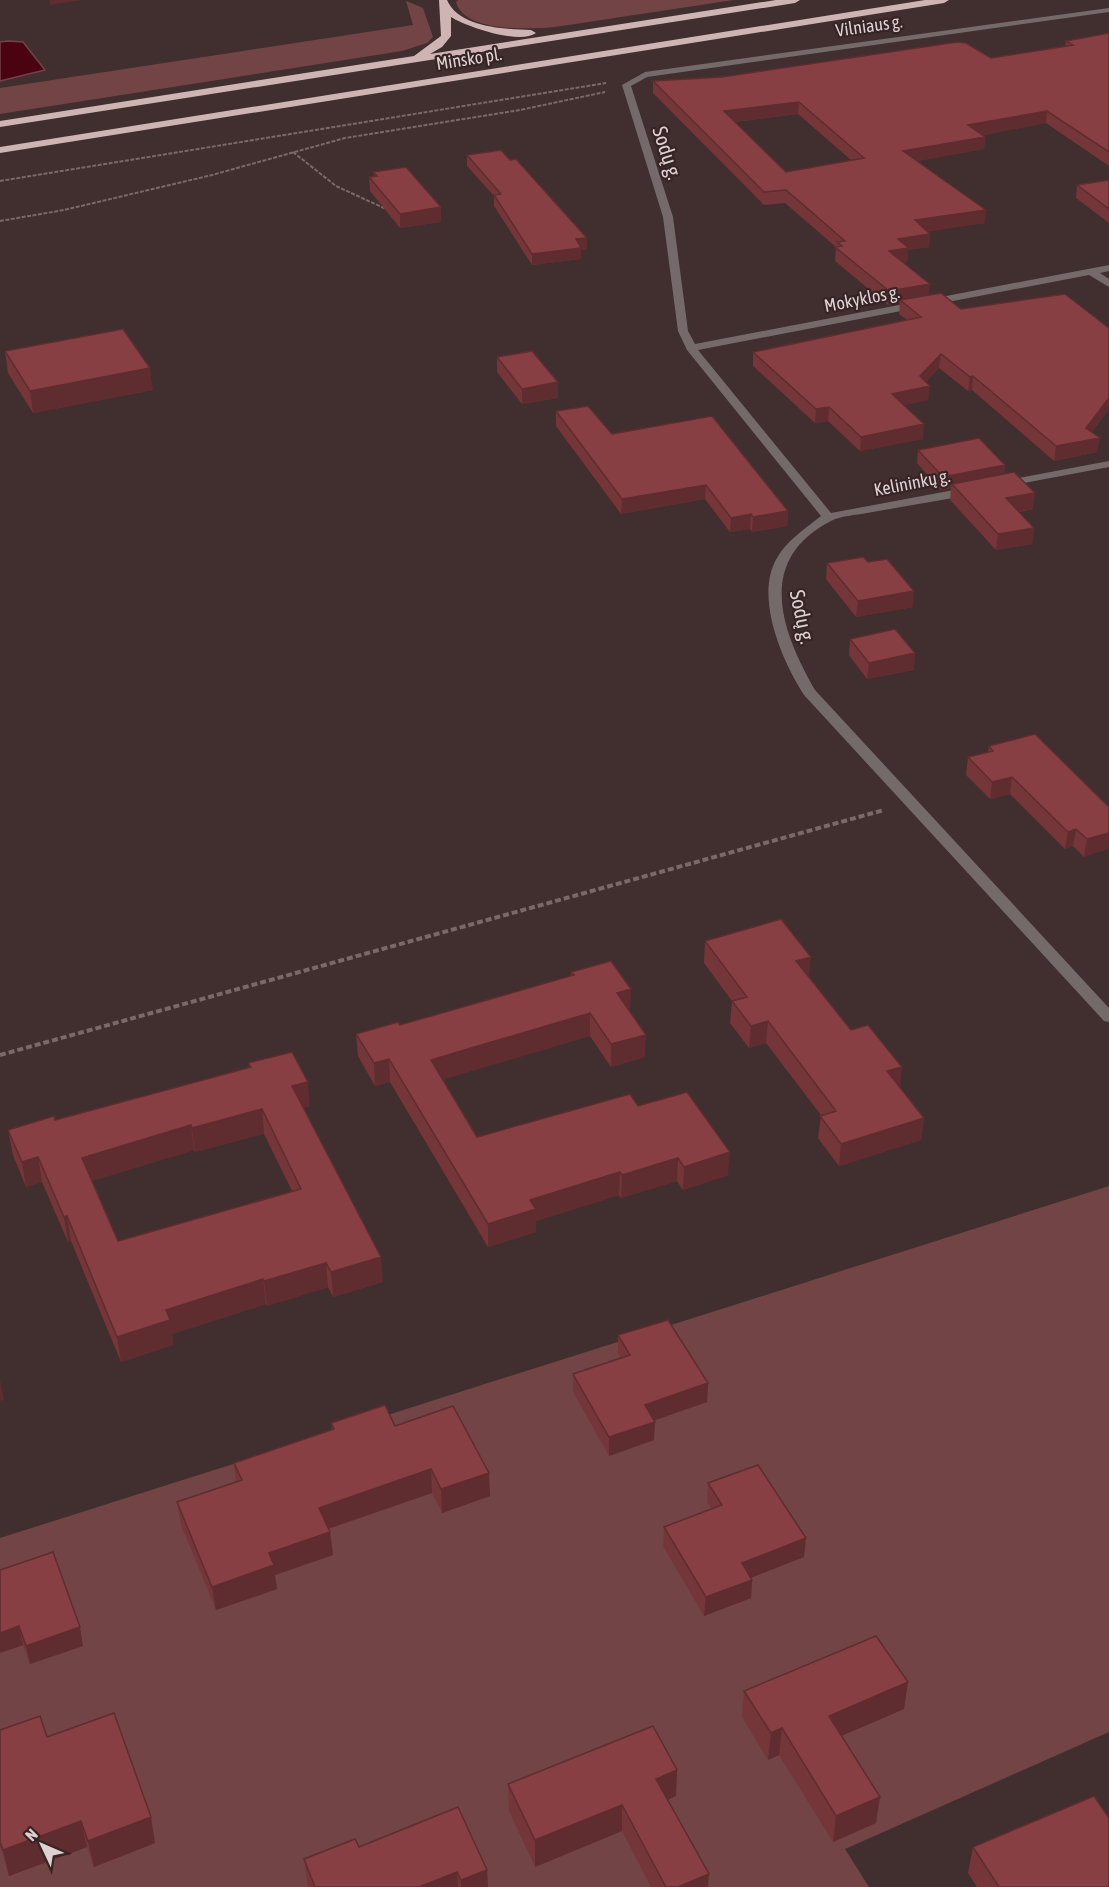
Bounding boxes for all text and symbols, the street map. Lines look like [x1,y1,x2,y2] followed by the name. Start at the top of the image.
[834,10,904,41] street label: Vilniaus g.
[435,43,503,74] street label: Minsko pl.
[648,123,688,182] street label: Sodų g.
[822,281,902,316] street label: Mokyklos g.
[872,465,952,500] street label: Kelininkų g.
[786,588,820,646] street label: Sodų g.
[12,1815,72,1875] north arrow
[21,1825,41,1844] text: N

